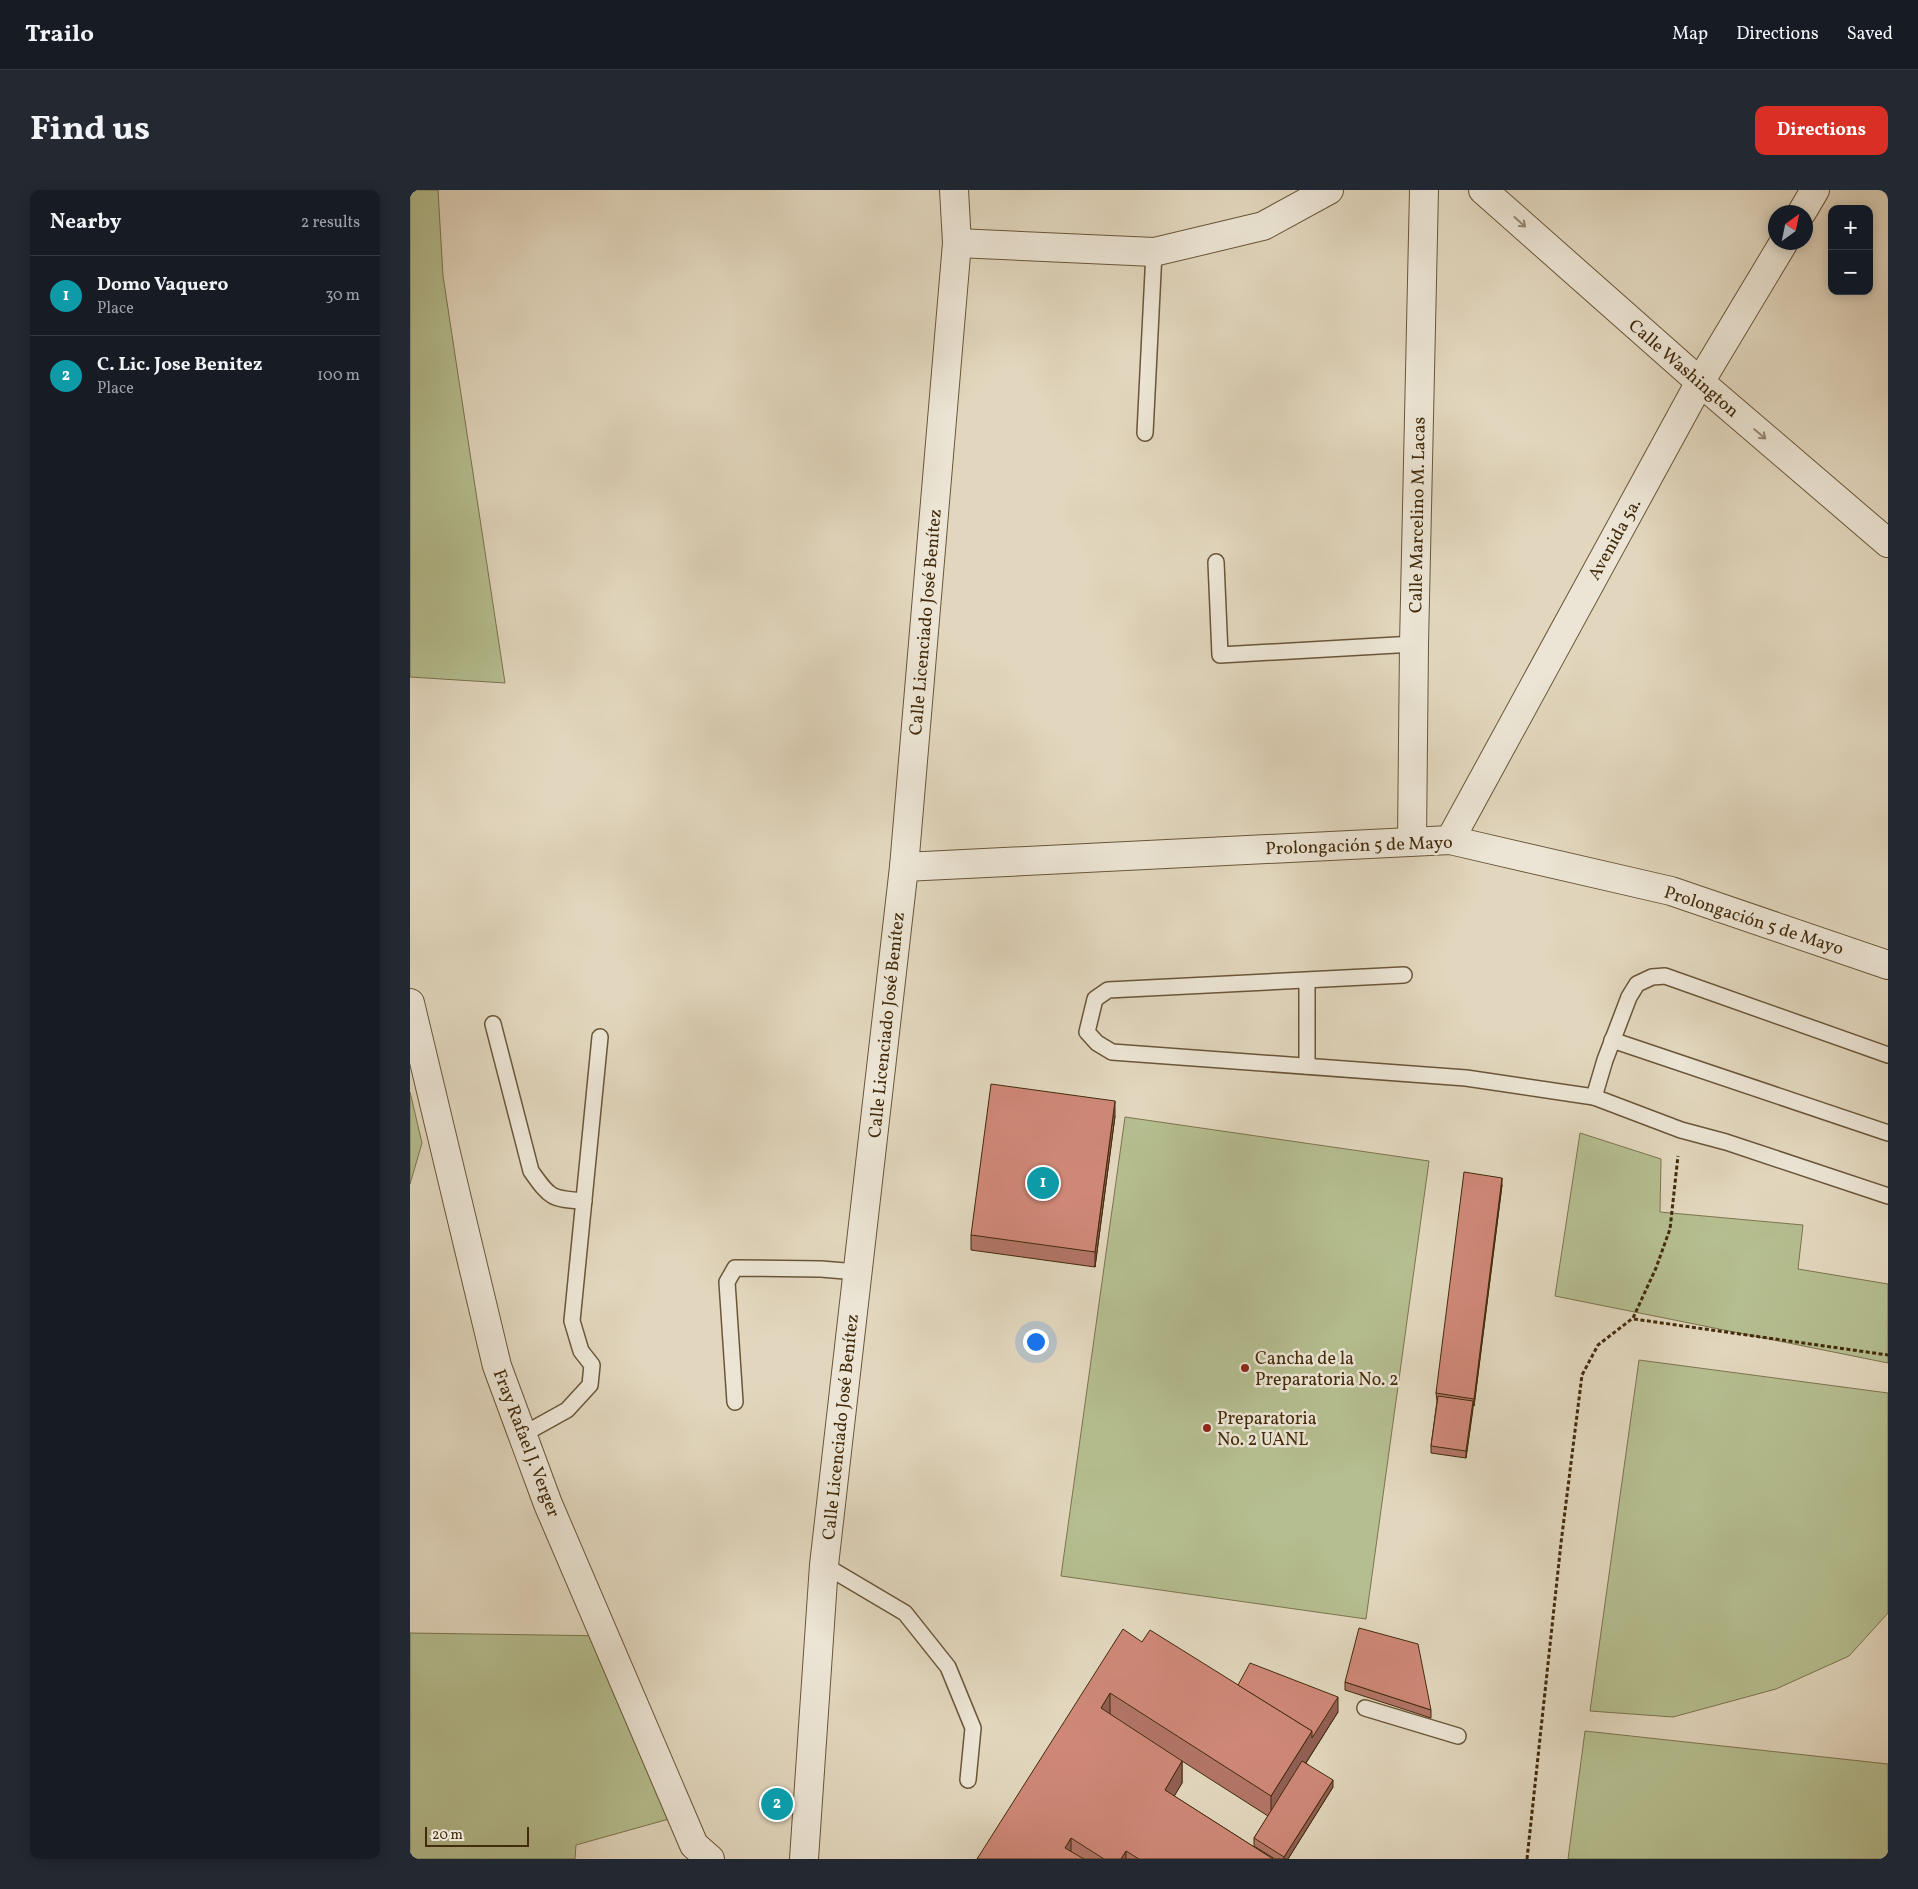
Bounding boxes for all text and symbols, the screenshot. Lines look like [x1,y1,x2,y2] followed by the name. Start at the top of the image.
[25,18,94,52] text: Trailo
[1672,22,1708,47] text: Map
[1736,22,1819,47] text: Directions
[1847,22,1893,47] text: Saved
[30,106,150,154] text: Find us
[1755,106,1888,155] button: Directions
[1768,205,1813,250] north arrow
[1828,205,1873,295] map controls
[1828,205,1873,250] button: +
[50,208,121,237] text: Nearby
[301,212,360,234] text: 2 results
[1513,217,1526,228] one-way arrow
[1828,250,1873,295] button: −
[97,272,228,298] text: Domo Vaquero
[63,285,69,307] text: 1
[325,285,360,307] text: 30 m
[97,298,134,320] text: Place
[1622,314,1744,424] street label: Calle Washington
[97,352,262,378] text: C. Lic. Jose Benitez
[62,365,70,387] text: 2
[317,365,360,387] text: 100 m
[97,378,134,400] text: Place
[1404,417,1433,614] street label: Calle Marcelino M. Lacas
[1753,428,1766,439] one-way arrow
[1583,494,1648,585] street label: Avenida 5a.
[904,508,949,736] street label: Calle Licenciado José Benítez
[1265,831,1453,862] street label: Prolongación 5 de Mayo
[1661,881,1847,962] street label: Prolongación 5 de Mayo
[863,911,912,1139] street label: Calle Licenciado José Benítez
[1027,1164,1059,1202] pin: 1
[817,1313,866,1541] street label: Calle Licenciado José Benítez
[1023,1329,1049,1355] your location
[1255,1347,1399,1393] place label: Cancha de la Preparatoria No. 2
[1239,1362,1251,1374] marker: Cancha de la Preparatoria No. 2
[486,1366,566,1522] street label: Fray Rafael J. Verger
[1217,1407,1317,1453] place label: Preparatoria No. 2 UANL
[1201,1422,1213,1434] marker: Preparatoria No. 2 UANL
[761,1785,793,1823] pin: 2
[425,1824,529,1847] scale bar
[432,1826,463,1845] text: 20 m

